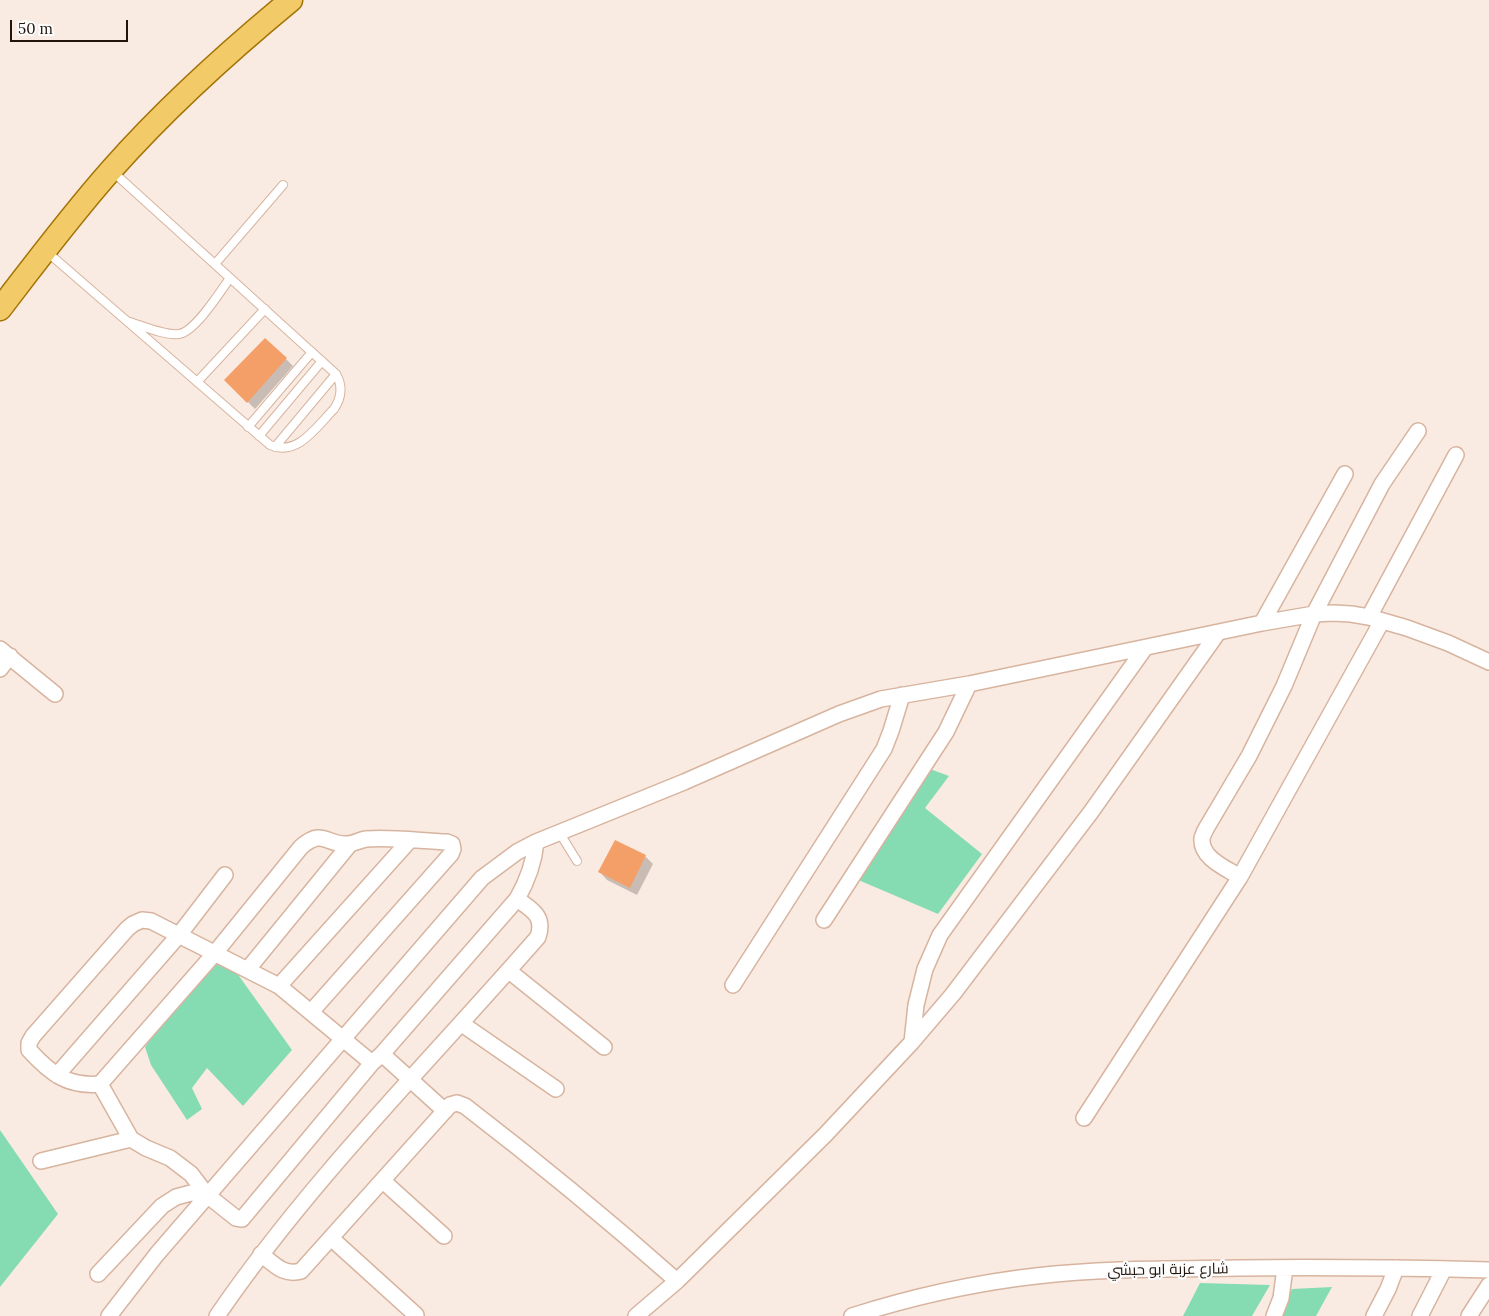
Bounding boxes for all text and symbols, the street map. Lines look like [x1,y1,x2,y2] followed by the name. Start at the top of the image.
[12,10,130,42] scale bar
[18,19,53,38] text: 50 m
[1107,1260,1229,1280] street label: شارع عزبة ابو حبشي

